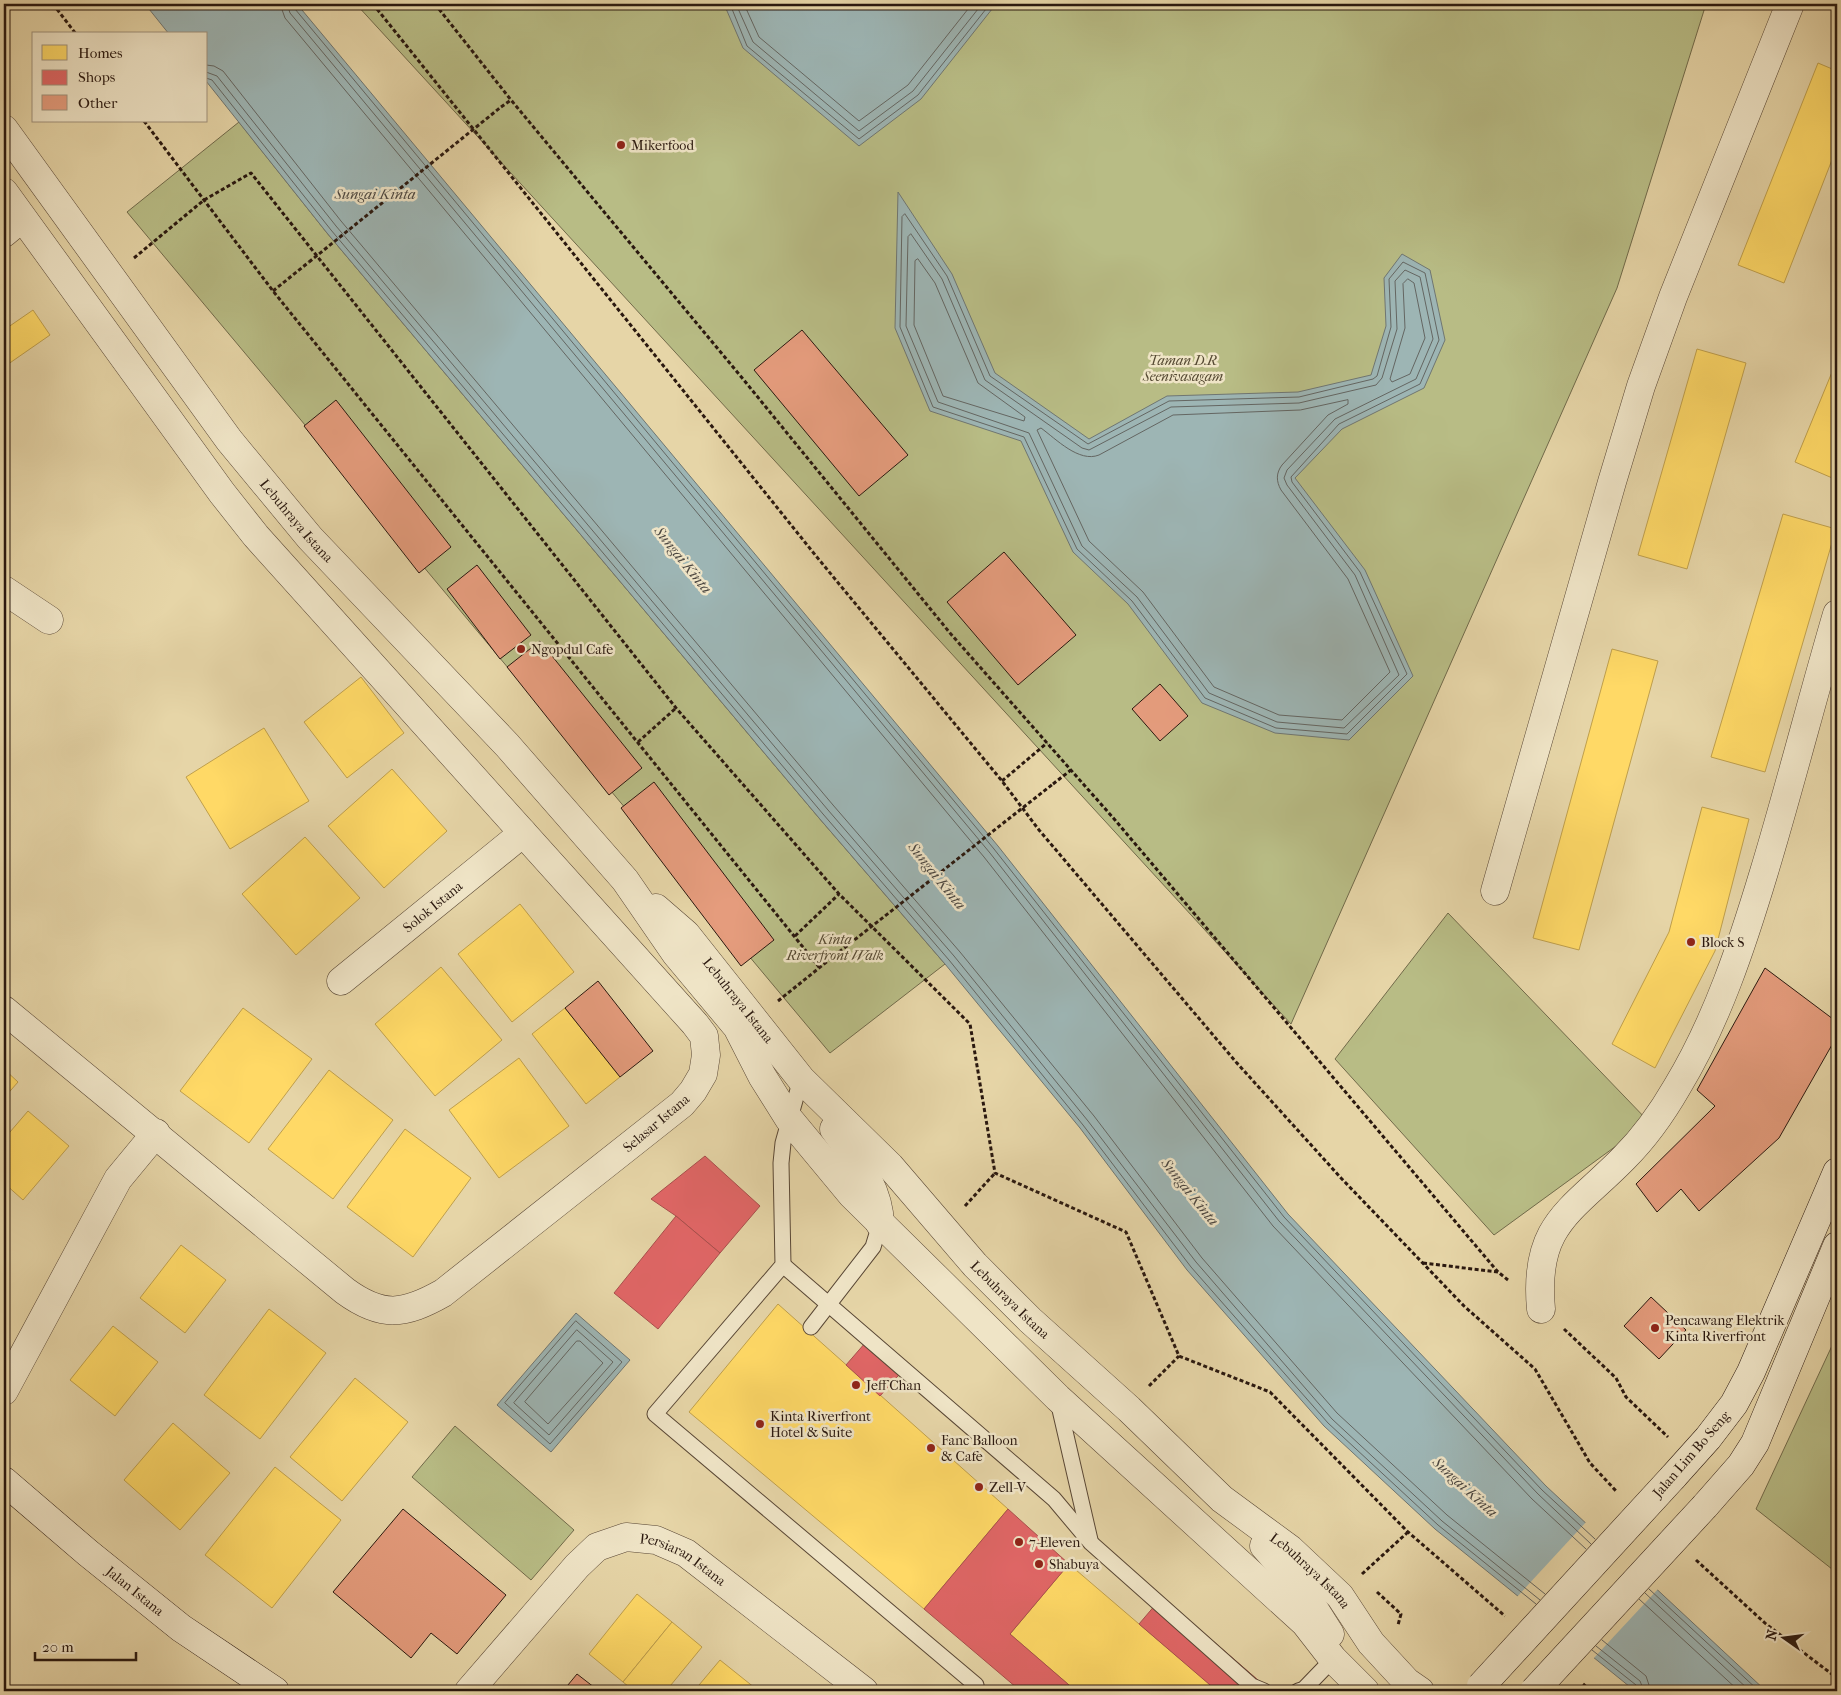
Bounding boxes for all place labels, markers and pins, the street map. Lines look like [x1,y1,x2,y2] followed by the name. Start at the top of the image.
[631,137,694,154] place label: Mikerfood
[615,139,627,151] marker: Mikerfood
[531,641,613,658] place label: Ngopdul Cafe
[515,643,527,655] marker: Ngopdul Cafe
[1701,934,1745,951] place label: Block S
[1685,936,1697,948] marker: Block S
[1665,1312,1785,1345] place label: Pencawang Elektrik Kinta Riverfront
[1649,1322,1661,1334] marker: Pencawang Elektrik Kinta Riverfront
[865,1377,921,1394] place label: Jeff Chan
[850,1379,862,1391] marker: Jeff Chan
[770,1408,871,1441] place label: Kinta Riverfront Hotel & Suite
[754,1418,766,1430] marker: Kinta Riverfront Hotel & Suite
[941,1432,1018,1465] place label: Fanc Balloon & Cafe
[925,1442,937,1454] marker: Fanc Balloon & Cafe
[989,1479,1027,1496] place label: Zell-V
[973,1481,985,1493] marker: Zell-V
[1029,1534,1080,1551] place label: 7-Eleven
[1013,1536,1025,1548] marker: 7-Eleven
[1049,1556,1100,1573] place label: Shabuya
[1033,1558,1045,1570] marker: Shabuya

